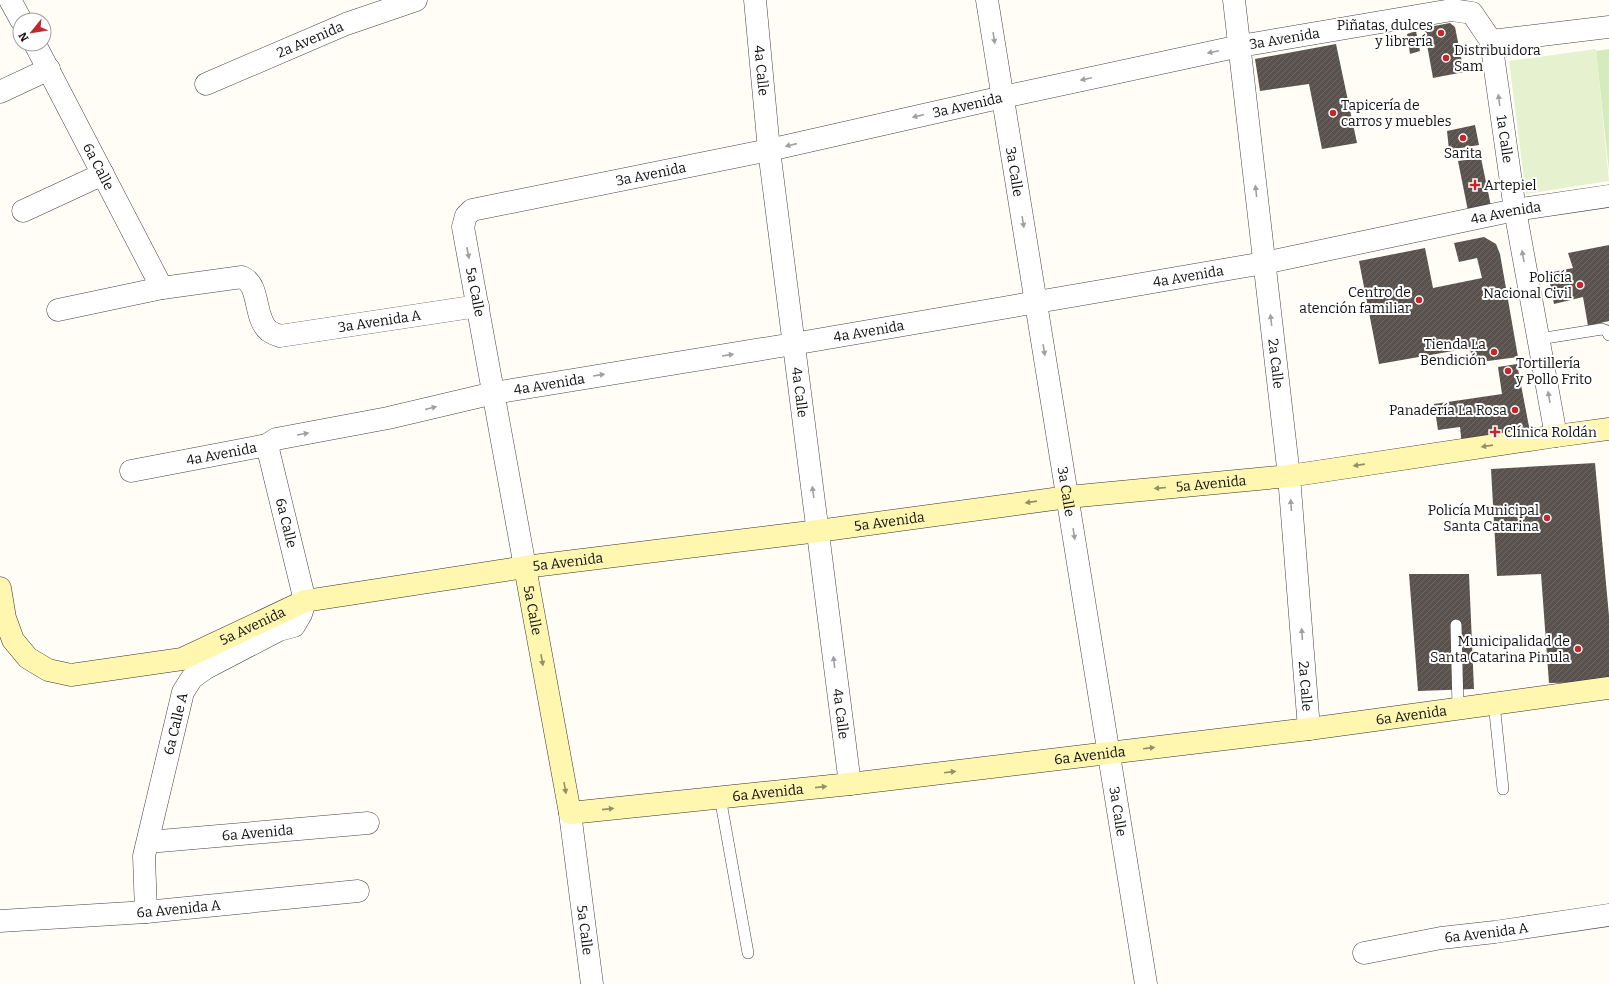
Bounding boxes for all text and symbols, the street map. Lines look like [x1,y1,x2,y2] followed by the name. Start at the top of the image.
[12,12,52,52] north arrow
[1337,17,1433,50] place label: Piñatas, dulces y librería
[274,18,346,61] street label: 2a Avenida
[1248,24,1321,53] street label: 3a Avenida
[1436,28,1446,38] marker: Piñatas, dulces y librería
[16,29,32,44] text: N
[991,32,997,45] one-way arrow
[1454,42,1541,75] place label: Distribuidora Sam
[751,45,772,97] street label: 4a Calle
[1207,50,1219,56] one-way arrow
[1441,53,1451,63] marker: Distribuidora Sam
[1080,77,1092,83] one-way arrow
[931,89,1004,121] street label: 3a Avenida
[1496,94,1502,106] one-way arrow
[1341,97,1451,130] place label: Tapicería de carros y muebles
[1328,108,1338,118] marker: Tapicería de carros y muebles
[912,114,924,120] one-way arrow
[1493,114,1517,164] street label: 1a Calle
[1458,133,1468,143] marker: Sarita
[79,140,118,193] street label: 6a Calle
[785,143,797,149] one-way arrow
[1444,145,1483,162] place label: Sarita
[1002,146,1027,198] street label: 3a Calle
[614,158,688,189] street label: 3a Avenida
[1484,177,1537,194] place label: Artepiel
[1469,179,1481,191] marker: Artepiel
[1253,185,1259,197] one-way arrow
[1469,198,1543,228] street label: 4a Avenida
[1021,216,1027,228] one-way arrow
[465,247,471,260] one-way arrow
[1520,250,1526,262] one-way arrow
[1151,262,1225,291] street label: 4a Avenida
[462,266,488,318] street label: 5a Calle
[1483,269,1572,302] place label: Policía Nacional Civil
[1575,280,1585,290] marker: Policía Nacional Civil
[1299,284,1411,317] place label: Centro de atención familiar
[1414,295,1424,305] marker: Centro de atención familiar
[337,306,422,336] street label: 3a Avenida A
[1268,314,1274,326] one-way arrow
[832,316,906,345] street label: 4a Avenida
[1420,336,1486,369] place label: Tienda La Bendición
[1265,338,1287,390] street label: 2a Calle
[1041,344,1047,357] one-way arrow
[1489,347,1499,357] marker: Tienda La Bendición
[722,351,734,357] one-way arrow
[1515,355,1592,388] place label: Tortillería y Pollo Frito
[788,366,812,419] street label: 4a Calle
[1503,366,1513,376] marker: Tortillería y Pollo Frito
[512,370,586,398] street label: 4a Avenida
[593,372,605,378] one-way arrow
[1546,391,1552,403] one-way arrow
[1389,402,1507,419] place label: Panadería La Rosa
[425,405,437,411] one-way arrow
[1510,405,1520,415] marker: Panadería La Rosa
[1504,424,1597,441] place label: Clínica Roldán
[1489,426,1501,438] marker: Clínica Roldán
[297,431,309,437] one-way arrow
[185,439,258,469] street label: 4a Avenida
[1481,443,1493,449] one-way arrow
[1352,462,1365,468] one-way arrow
[1054,465,1079,518] street label: 3a Calle
[1175,472,1247,495] street label: 5a Avenida
[1154,484,1166,491] one-way arrow
[810,486,816,498] one-way arrow
[272,496,300,550] street label: 6a Calle
[1025,499,1037,505] one-way arrow
[1288,499,1295,511] one-way arrow
[1428,502,1539,535] place label: Policía Municipal Santa Catarina
[853,508,926,535] street label: 5a Avenida
[1542,513,1552,523] marker: Policía Municipal Santa Catarina
[1071,528,1077,540] one-way arrow
[532,549,604,574] street label: 5a Avenida
[520,584,546,636] street label: 5a Calle
[217,603,288,649] street label: 5a Avenida
[1298,628,1305,640] one-way arrow
[1430,633,1570,666] place label: Municipalidad de Santa Catarina Pinula
[1573,644,1583,654] marker: Municipalidad de Santa Catarina Pinula
[539,654,545,666] one-way arrow
[831,656,838,668] one-way arrow
[1295,660,1316,712] street label: 2a Calle
[829,687,853,740] street label: 4a Calle
[160,691,191,757] street label: 6a Calle A
[1375,702,1448,728] street label: 6a Avenida
[1053,743,1127,768] street label: 6a Avenida
[1143,745,1155,751] one-way arrow
[944,769,956,775] one-way arrow
[731,780,805,805] street label: 6a Avenida
[562,782,568,794] one-way arrow
[815,784,827,790] one-way arrow
[1106,785,1131,838] street label: 3a Calle
[602,806,614,813] one-way arrow
[221,821,294,844] street label: 6a Avenida
[136,896,221,921] street label: 6a Avenida A
[573,904,597,956] street label: 5a Calle
[1443,919,1529,946] street label: 6a Avenida A

